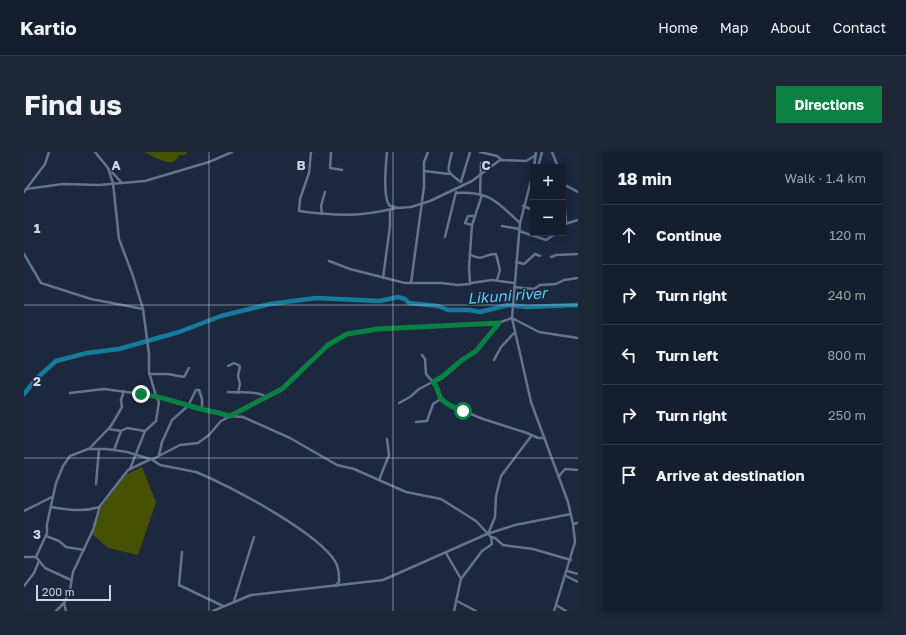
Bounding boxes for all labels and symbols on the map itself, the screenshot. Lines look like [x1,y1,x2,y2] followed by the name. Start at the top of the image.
[111,157,121,173] text: A
[296,157,306,173] text: B
[481,157,491,173] text: C
[34,220,41,236] text: 1
[467,283,549,307] water label: Likuni river
[33,373,41,389] text: 2
[132,385,150,403] route end
[454,402,472,420] route start
[33,526,41,542] text: 3
[36,583,111,602] scale bar

